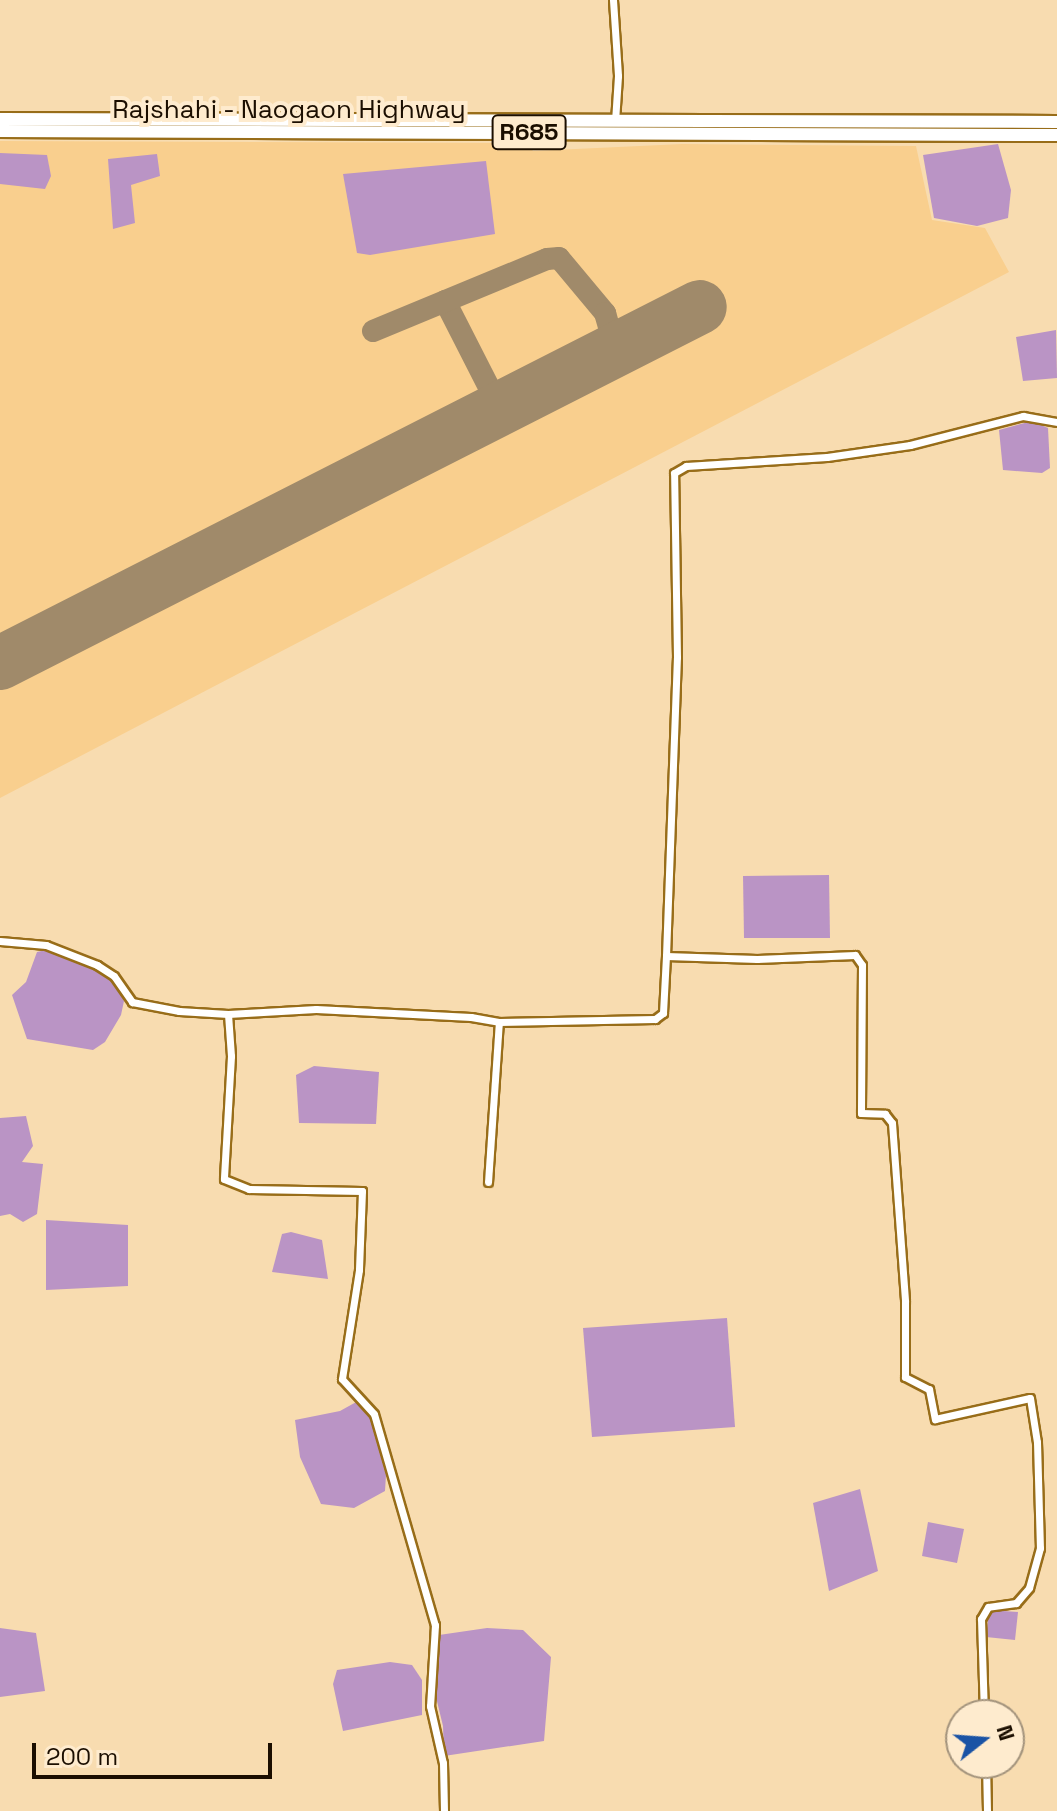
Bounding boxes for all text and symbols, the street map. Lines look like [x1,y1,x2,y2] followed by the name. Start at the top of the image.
[112,94,466,126] street label: Rajshahi - Naogaon Highway
[491,112,567,152] road number: R685
[945,1699,1025,1779] north arrow
[990,1721,1022,1744] text: N
[36,1727,276,1777] scale bar
[46,1741,118,1772] text: 200 m

